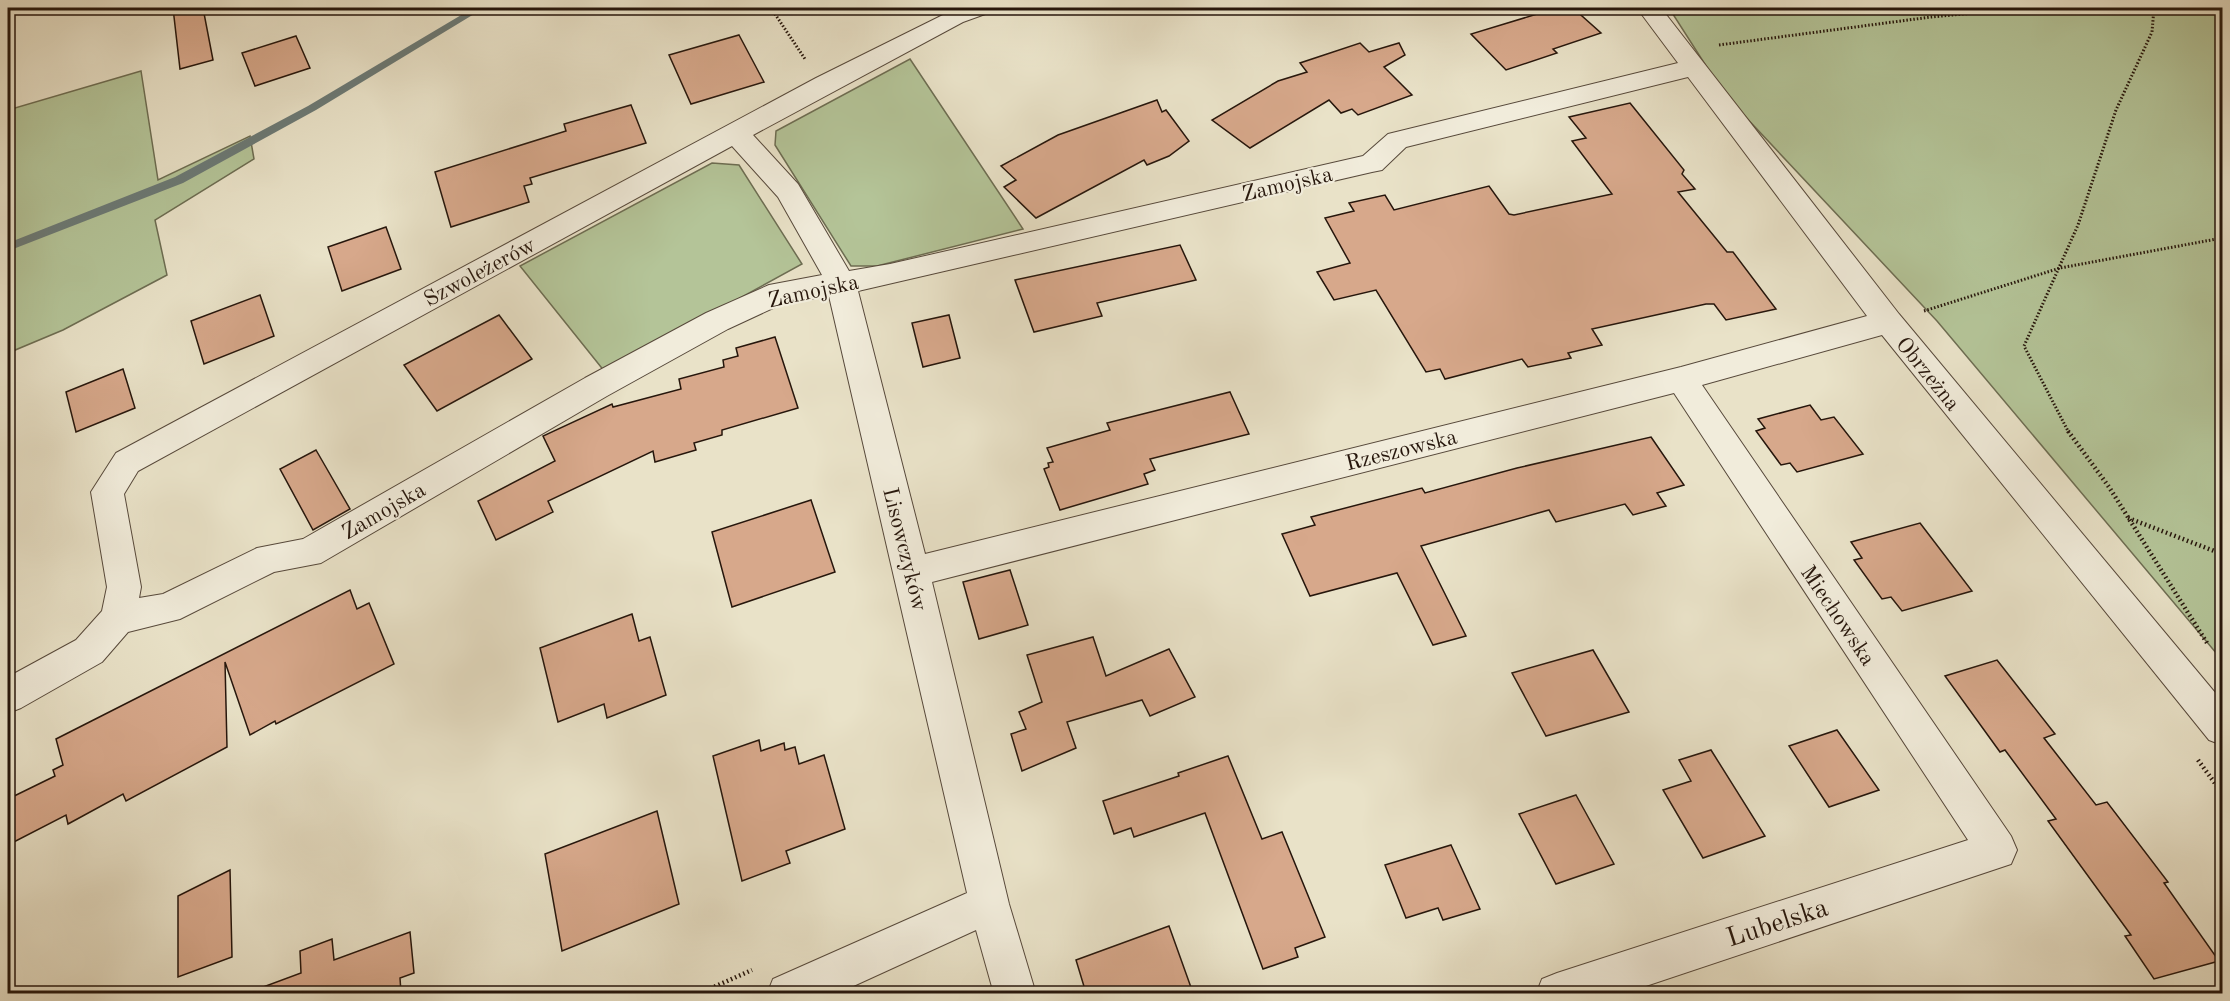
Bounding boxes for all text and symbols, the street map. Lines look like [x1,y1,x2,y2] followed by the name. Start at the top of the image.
[1240,164,1335,206] street label: Zamojska
[421,234,539,311] street label: Szwoleżerów
[766,272,861,312] street label: Zamojska
[1891,333,1964,415] street label: Obrzeżna
[1343,426,1460,475] street label: Rzeszowska
[338,479,430,544] street label: Zamojska
[878,485,930,614] street label: Lisowczyków
[1796,562,1879,670] street label: Miechowska
[1723,894,1832,953] street label: Lubelska

